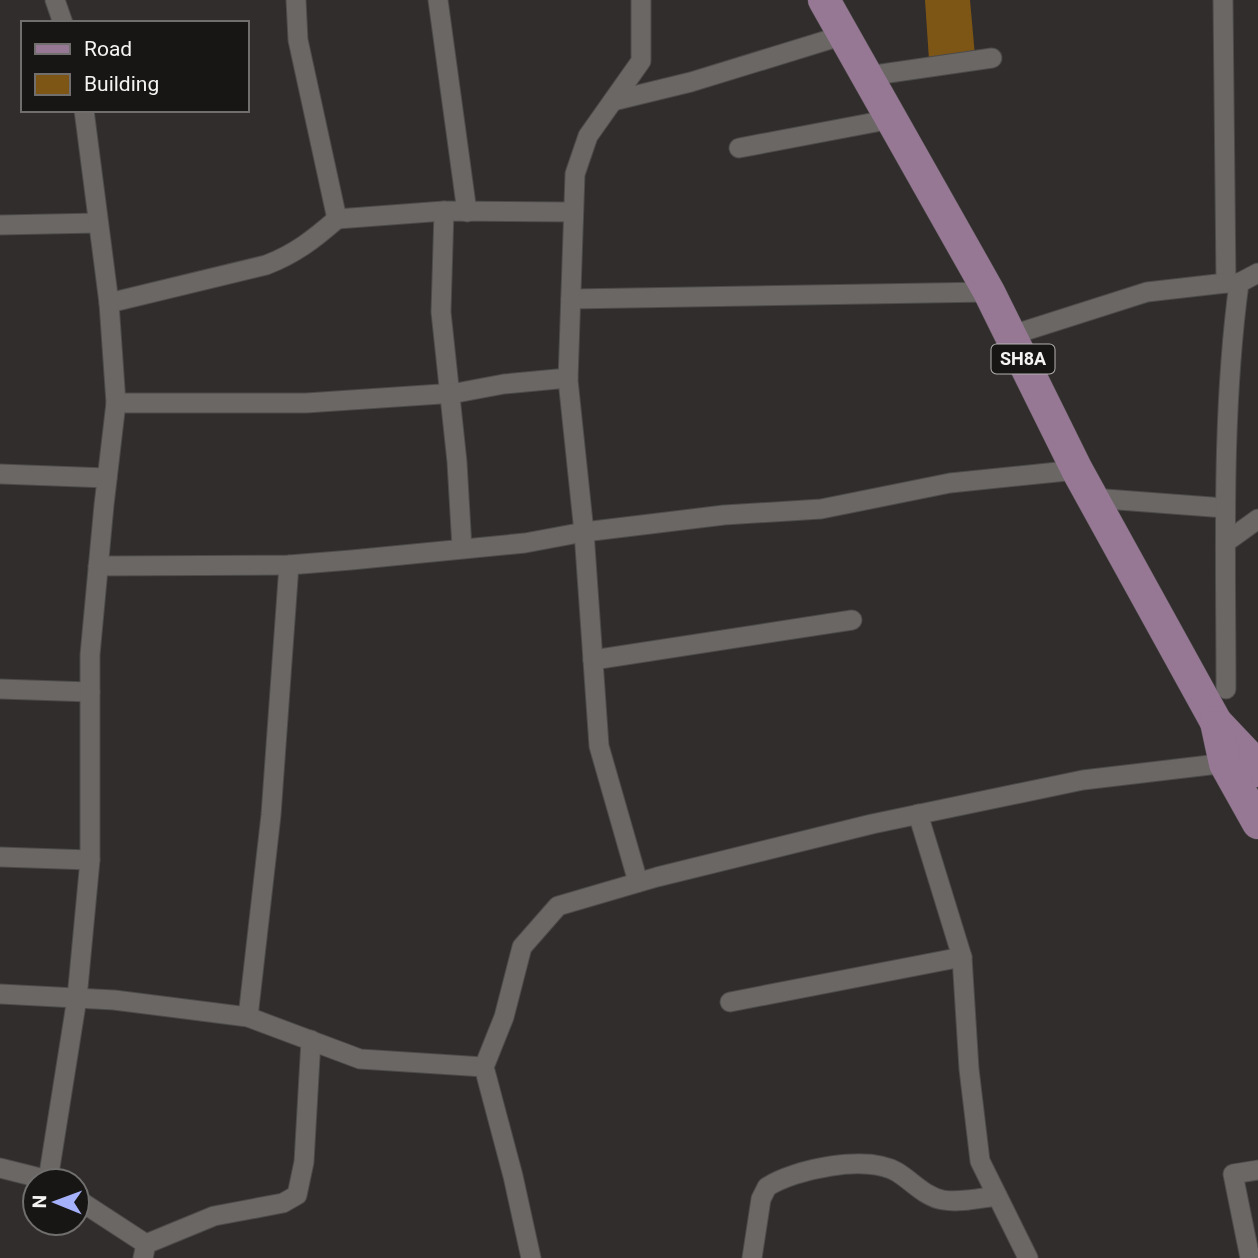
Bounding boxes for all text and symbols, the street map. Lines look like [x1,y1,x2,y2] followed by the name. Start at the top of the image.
[21,21,248,112] legend
[84,37,132,61] text: Road
[84,72,159,96] text: Building
[992,344,1054,374] road number: SH8A
[21,1167,91,1237] north arrow
[28,1195,51,1209] text: N

